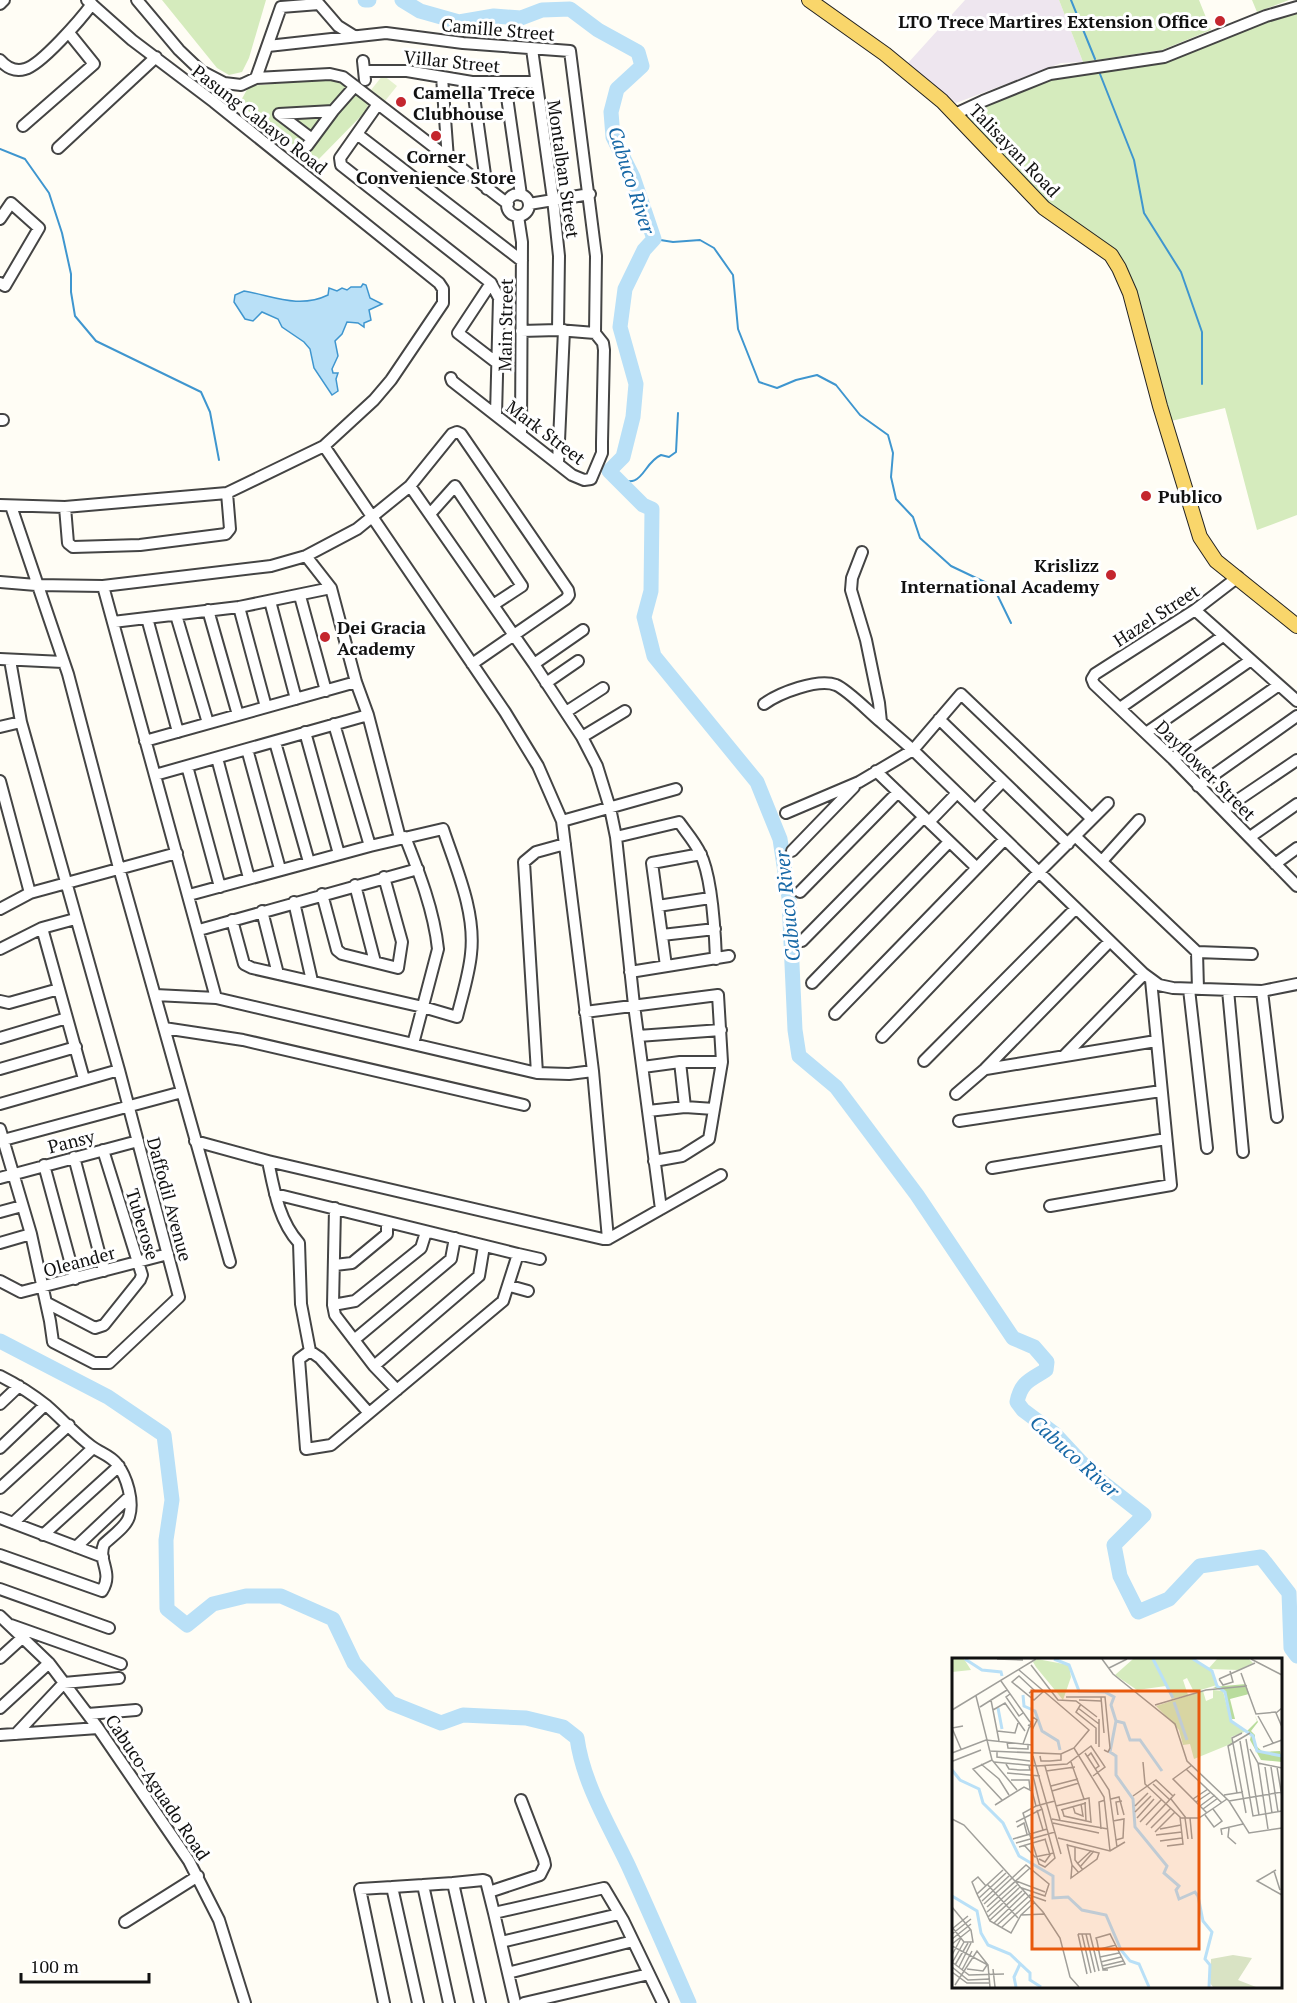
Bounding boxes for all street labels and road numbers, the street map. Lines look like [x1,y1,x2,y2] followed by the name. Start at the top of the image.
[440,12,556,46] street label: Camille Street
[403,44,502,78] street label: Villar Street
[187,59,333,179] street label: Pasung Cabayo Road
[542,98,586,240] street label: Montalban Street
[964,98,1066,202] street label: Talisayan Road
[492,278,518,372] street label: Main Street
[502,394,591,470] street label: Mark Street
[1109,578,1204,652] street label: Hazel Street
[1151,715,1262,826] street label: Dayflower Street
[45,1123,98,1158] street label: Pansy
[142,1134,198,1264] street label: Daffodil Avenue
[121,1185,165,1263] street label: Tuberose
[40,1240,118,1282] street label: Oleander
[100,1709,216,1865] street label: Cabuco-Aguado Road

